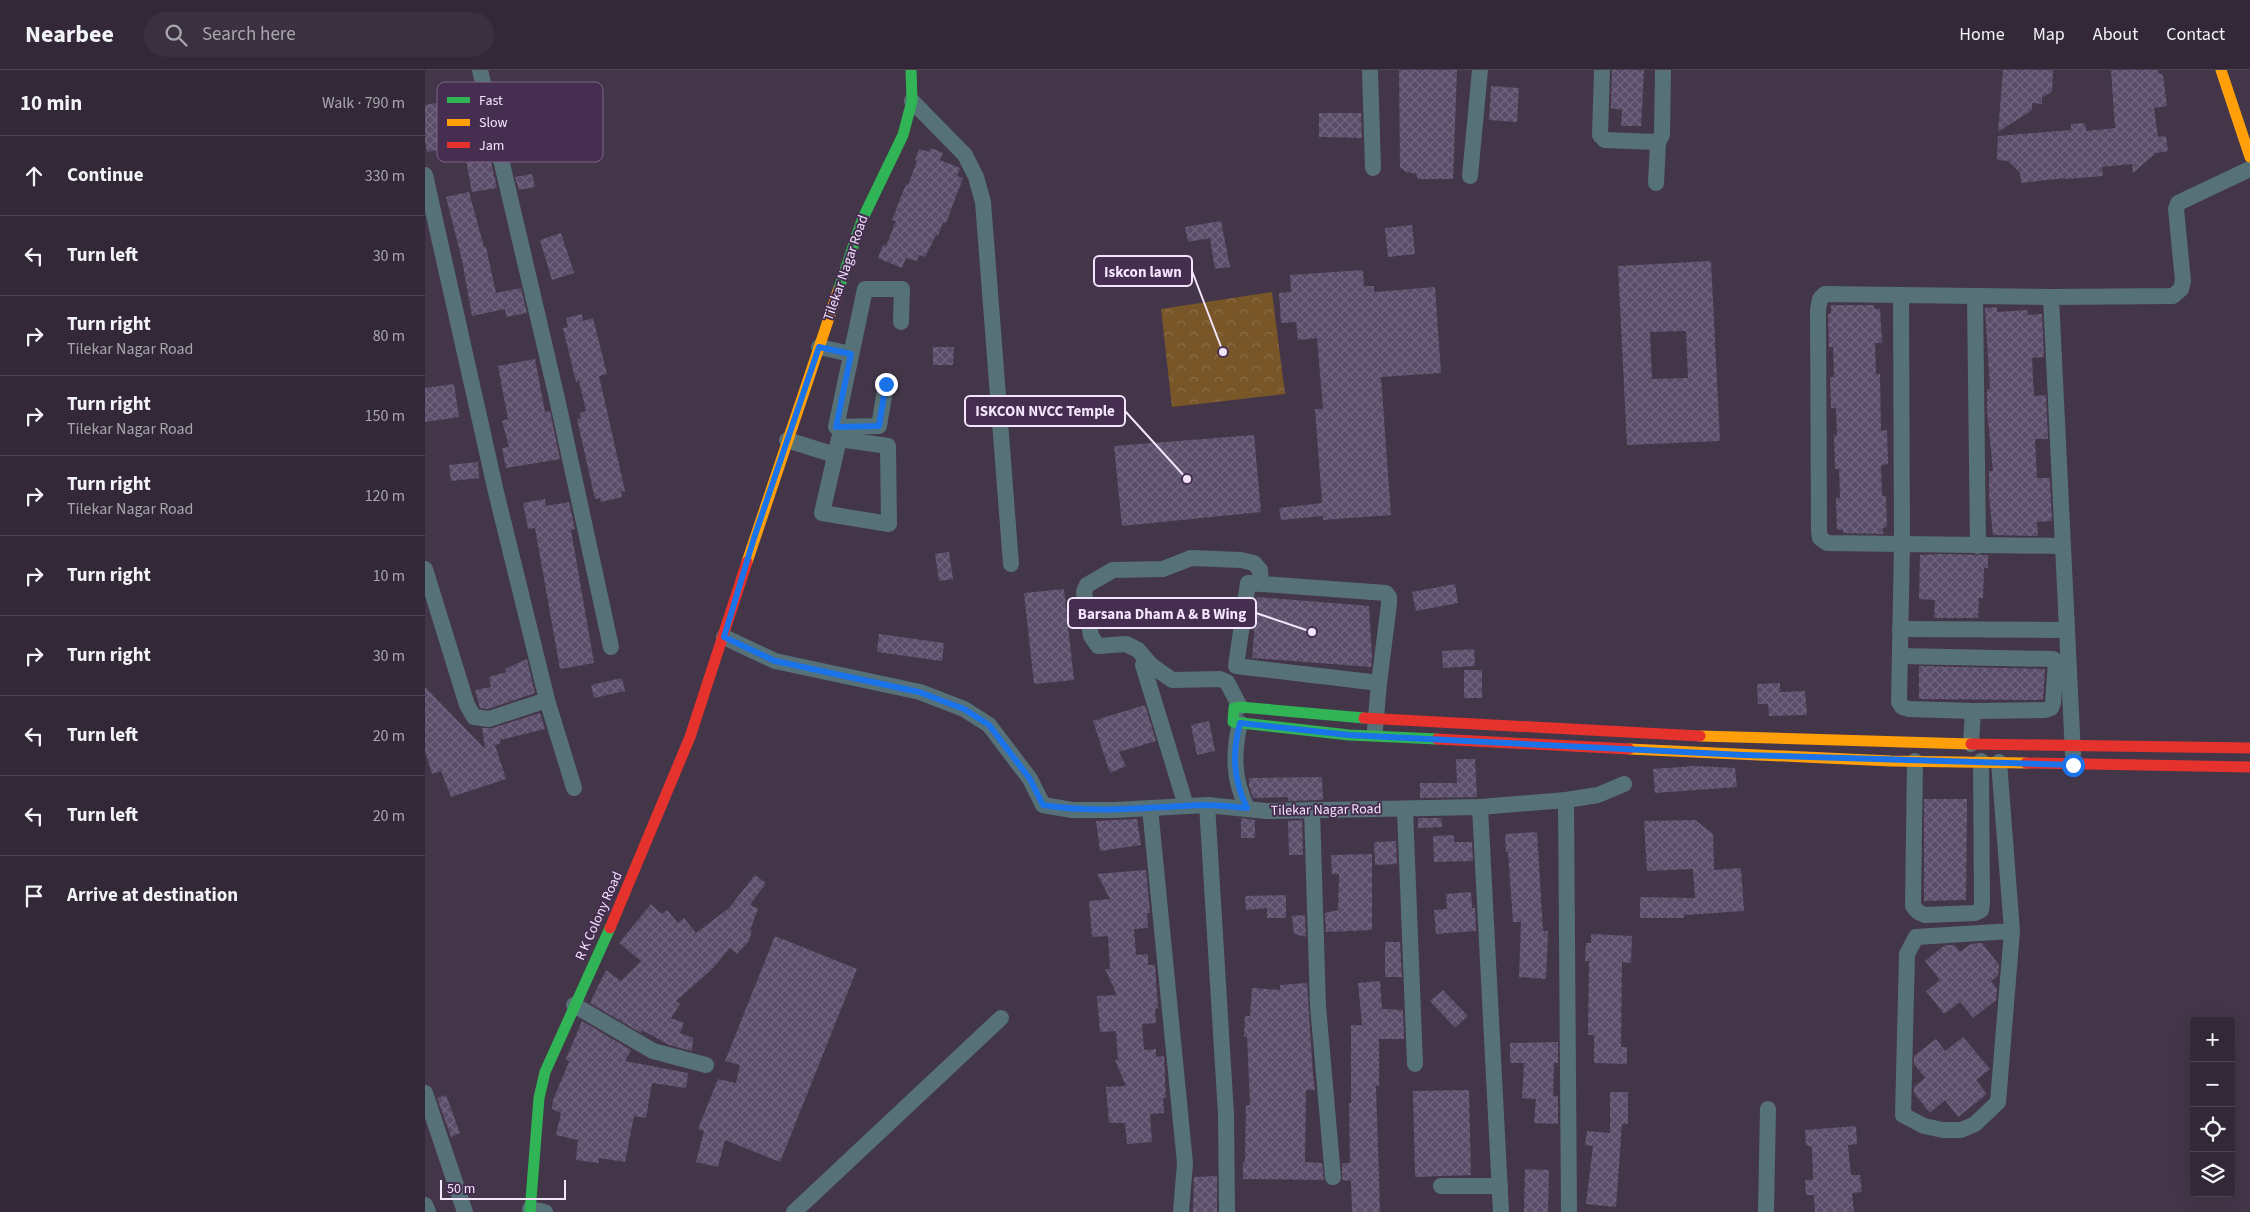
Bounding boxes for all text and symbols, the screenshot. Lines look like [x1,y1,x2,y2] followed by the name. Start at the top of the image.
[144,12,494,57] search box
[25,17,114,52] text: Nearbee
[162,21,190,49] icon: search
[202,21,296,48] text: Search here
[1959,22,2005,47] text: Home
[2033,22,2065,47] text: Map
[2093,22,2138,47] text: About
[2166,22,2225,47] text: Contact
[437,82,603,162] legend
[20,88,82,118] text: 10 min
[479,91,503,111] text: Fast
[322,92,405,114] text: Walk · 790 m
[479,113,508,133] text: Slow
[479,136,504,156] text: Jam
[20,162,48,190] icon: ahead
[67,162,144,189] text: Continue
[365,165,405,187] text: 330 m
[819,212,873,324] street label: Tilekar Nagar Road
[20,242,48,270] icon: left
[67,242,138,269] text: Turn left
[373,245,405,267] text: 30 m
[1094,256,1192,286] callout: Iskcon lawn
[1104,262,1182,283] text: Iskcon lawn
[67,311,151,338] text: Turn right
[20,322,48,350] icon: right
[373,325,405,347] text: 80 m
[67,338,193,360] text: Tilekar Nagar Road
[875,373,898,396] route end
[67,391,151,418] text: Turn right
[965,396,1125,426] callout: ISKCON NVCC Temple
[975,401,1115,422] text: ISKCON NVCC Temple
[20,402,48,430] icon: right
[365,405,405,427] text: 150 m
[67,418,193,440] text: Tilekar Nagar Road
[67,471,151,498] text: Turn right
[20,482,48,510] icon: right
[365,485,405,507] text: 120 m
[67,498,193,520] text: Tilekar Nagar Road
[20,562,48,590] icon: right
[67,562,151,589] text: Turn right
[373,565,405,587] text: 10 m
[1068,598,1256,628] callout: Barsana Dham A & B Wing
[1078,604,1246,625] text: Barsana Dham A & B Wing
[20,642,48,670] icon: right
[67,642,151,669] text: Turn right
[373,645,405,667] text: 30 m
[20,722,48,750] icon: left
[67,722,138,749] text: Turn left
[373,725,405,747] text: 20 m
[2062,754,2085,777] route start
[1270,799,1382,821] street label: Tilekar Nagar Road
[20,802,48,830] icon: left
[67,802,138,829] text: Turn left
[373,805,405,827] text: 20 m
[570,868,628,964] street label: R K Colony Road
[20,882,48,910] icon: arrive
[67,882,238,909] text: Arrive at destination
[2190,1017,2235,1197] map controls
[2190,1017,2235,1062] button: +
[2190,1062,2235,1107] button: −
[2190,1107,2235,1152] button: locate
[2190,1152,2235,1197] button: layers
[440,1177,566,1200] scale bar
[447,1179,475,1199] text: 50 m

